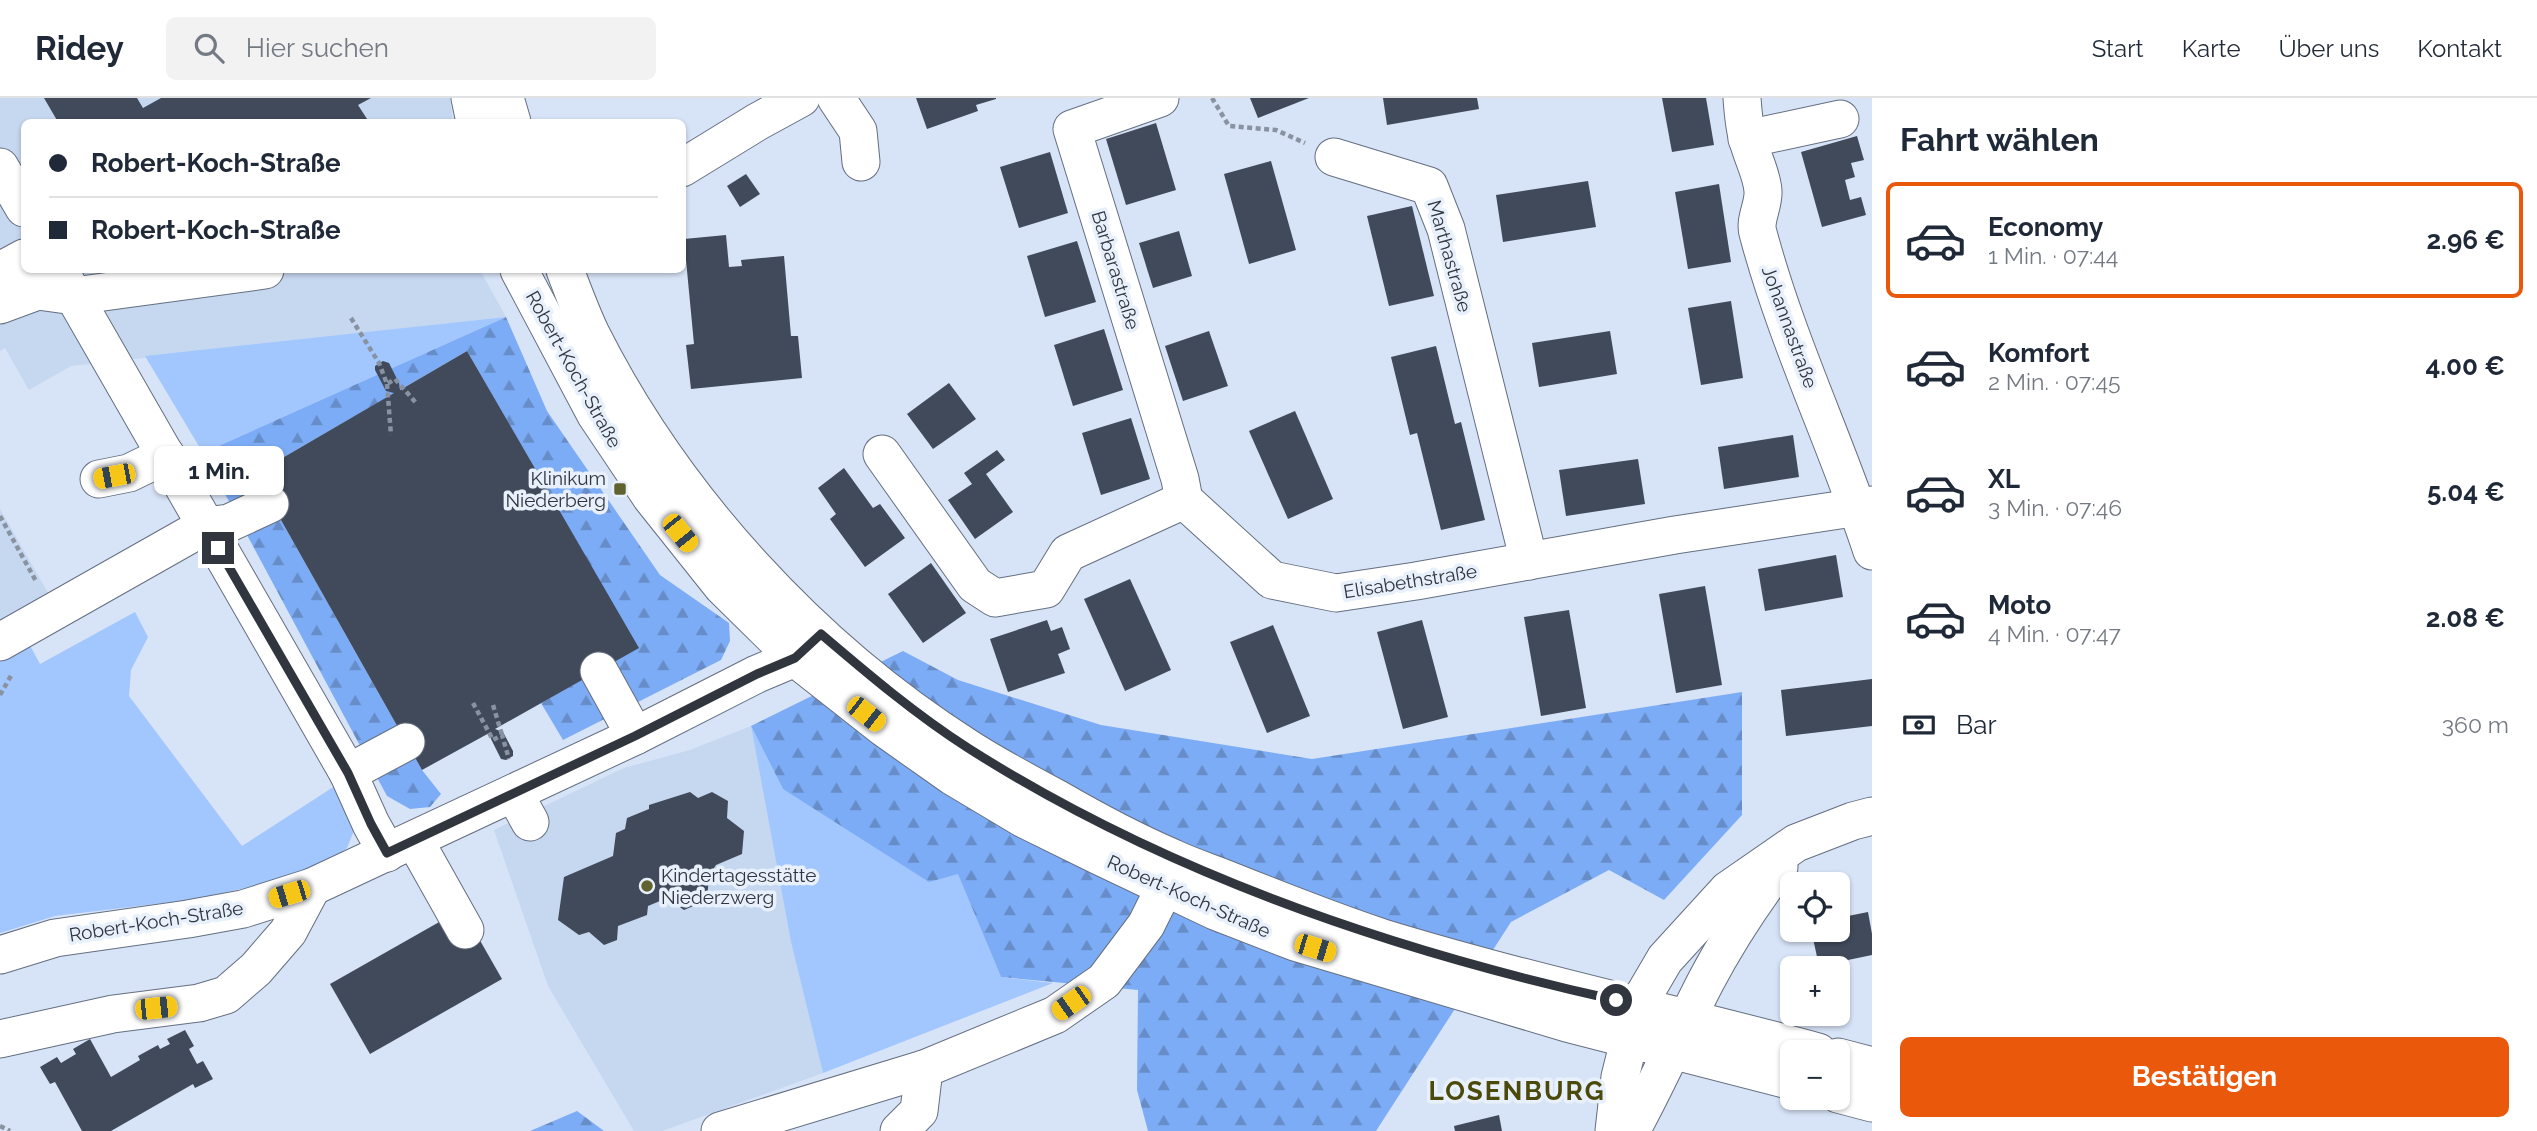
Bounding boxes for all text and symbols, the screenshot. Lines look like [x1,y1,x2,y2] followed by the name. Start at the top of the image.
[166,17,656,80] search box
[35,29,124,68] text: Ridey
[190,29,228,67] icon: search
[246,33,389,63] text: Hier suchen
[2092,34,2144,63] text: Start
[2182,34,2241,63] text: Karte
[2279,34,2379,63] text: Über uns
[2417,34,2502,63] text: Kontakt
[1900,121,2099,158] text: Fahrt wählen
[91,148,341,178] text: Robert-Koch-Straße
[1424,197,1476,315] street label: Marthastraße
[1088,208,1144,332] street label: Barbarastraße
[1904,209,1967,272] icon: car
[1988,212,2103,242] text: Economy
[91,215,341,245] text: Robert-Koch-Straße
[2426,225,2505,255] text: 2.96 €
[1988,242,2118,269] text: 1 Min. · 07:44
[1758,263,1822,391] street label: Johannastraße
[522,287,626,451] street label: Robert-Koch-Straße
[1904,335,1967,398] icon: car
[1988,338,2090,368] text: Komfort
[2425,351,2505,381] text: 4.00 €
[1988,368,2121,395] text: 2 Min. · 07:45
[153,447,283,496] callout: 1 Min.
[188,457,250,484] text: 1 Min.
[1904,461,1967,524] icon: car
[92,462,137,490] car
[1988,464,2020,494] text: XL
[505,467,606,511] place label: Klinikum Niederberg
[2427,477,2505,507] text: 5.04 €
[612,481,628,497] marker: Klinikum Niederberg
[1988,494,2122,521] text: 3 Min. · 07:46
[659,510,702,556] car
[202,532,234,564] route end
[1342,560,1478,602] street label: Elisabethstraße
[1904,587,1967,650] icon: car
[1988,590,2051,620] text: Moto
[2426,603,2505,633] text: 2.08 €
[1988,620,2121,647] text: 4 Min. · 07:47
[843,693,890,735] car
[1900,706,1938,744] icon: cash
[1956,710,1997,740] text: Bar
[2442,711,2509,738] text: 360 m
[1104,850,1274,942] street label: Robert-Koch-Straße
[661,864,816,908] place label: Kindertagesstätte Niederzwerg
[1780,872,1850,1110] map controls
[1780,872,1850,942] button: locate
[266,878,313,910] car
[639,878,655,894] marker: Kindertagesstätte Niederzwerg
[67,896,245,946] street label: Robert-Koch-Straße
[1292,932,1339,964] car
[1780,956,1850,1026] button: +
[1048,982,1095,1024] car
[1600,984,1632,1016] route start
[135,995,178,1021] car
[1900,1037,2509,1117] button: Bestätigen
[1780,1040,1850,1110] button: −
[1429,1076,1605,1106] district label: LOSENBURG

